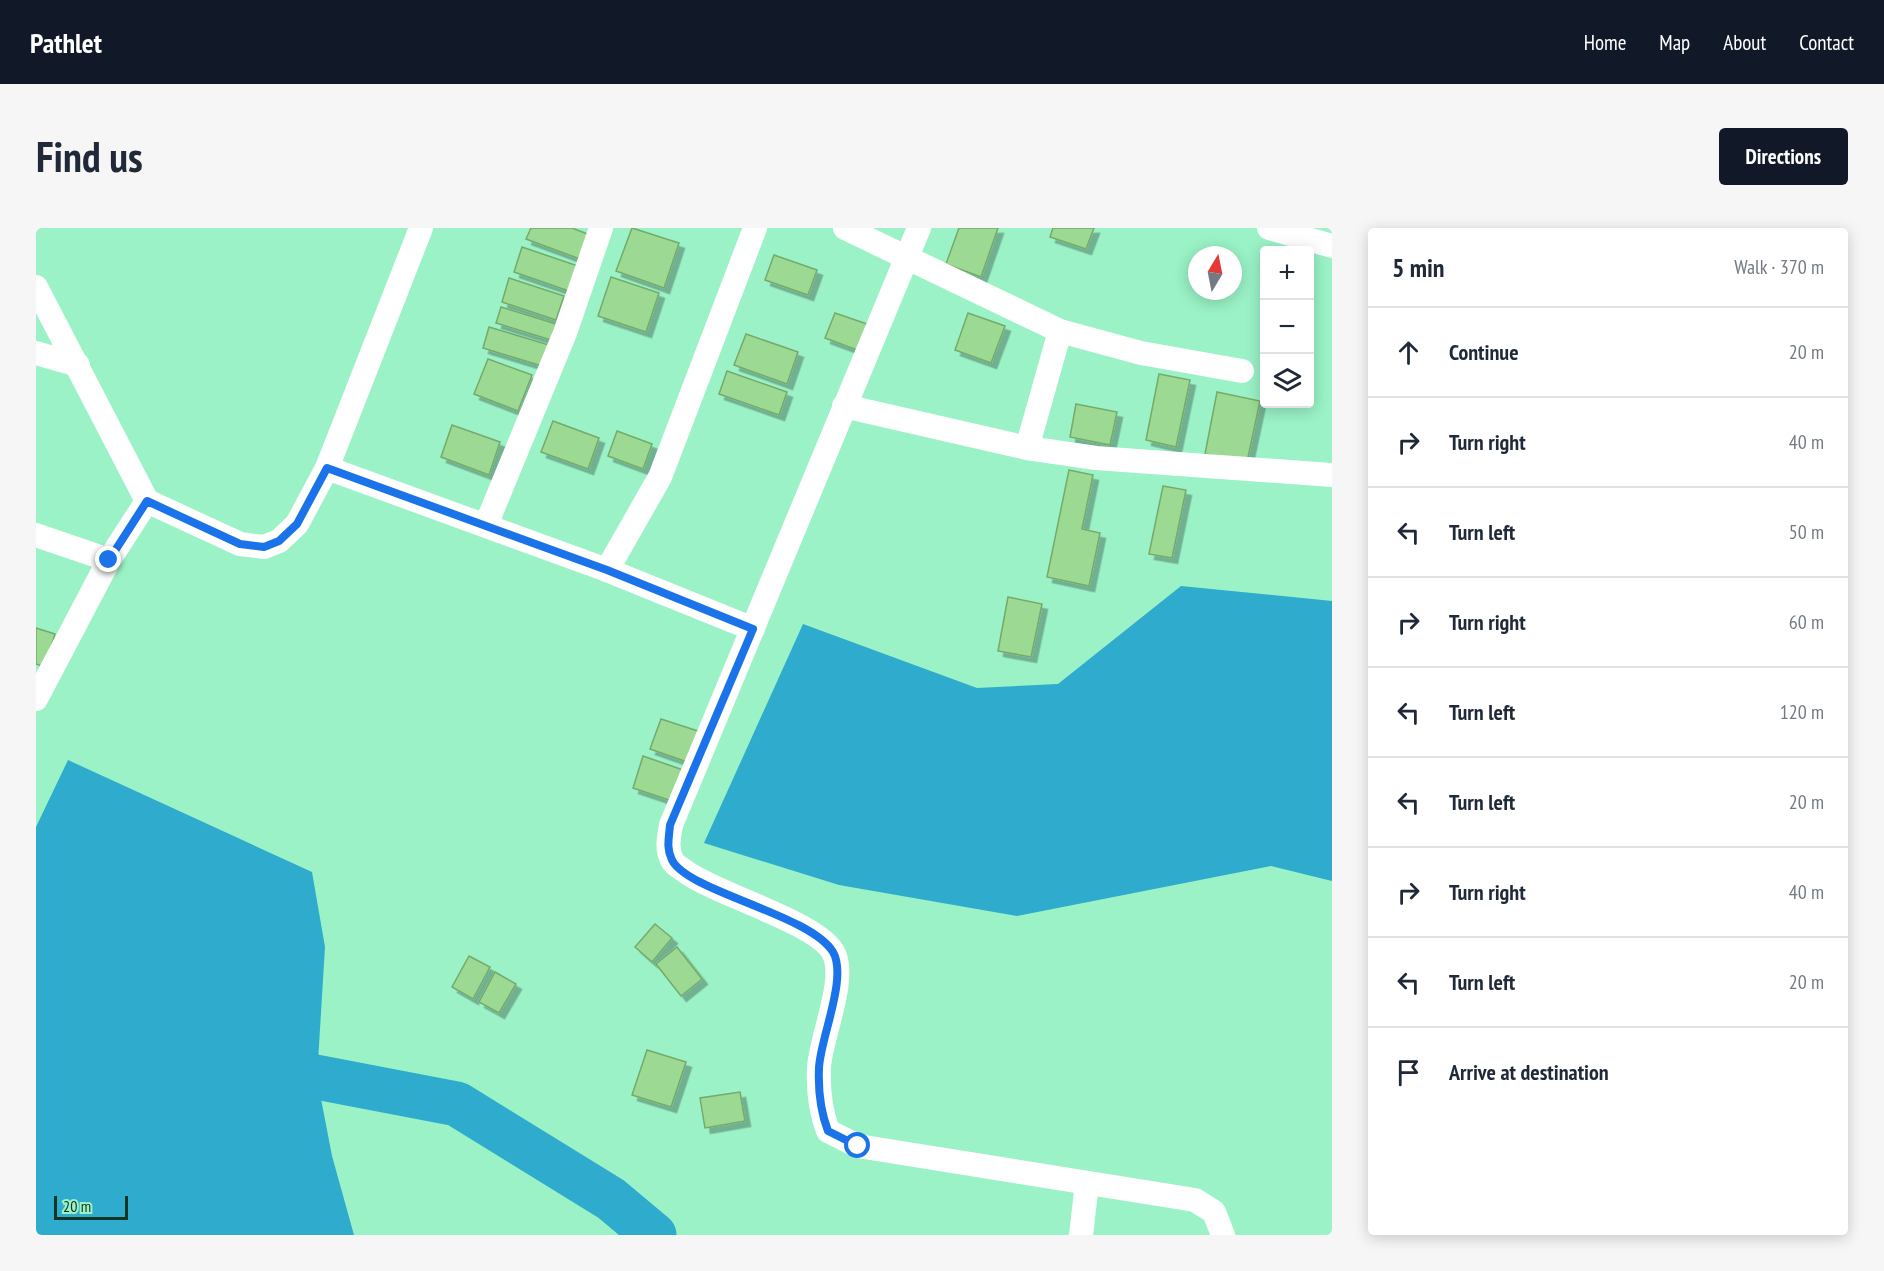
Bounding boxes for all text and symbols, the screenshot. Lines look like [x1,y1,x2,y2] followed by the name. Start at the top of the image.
[30,24,102,61] text: Pathlet
[1584,29,1626,56] text: Home
[1659,29,1690,56] text: Map
[1723,29,1766,56] text: About
[1799,29,1854,56] text: Contact
[1719,128,1848,185] button: Directions
[36,129,143,184] text: Find us
[1188,246,1242,300] north arrow
[1260,246,1314,408] map controls
[1260,246,1314,300] button: +
[1392,251,1445,284] text: 5 min
[1734,254,1824,280] text: Walk · 370 m
[1260,300,1314,354] button: −
[1392,336,1425,369] icon: ahead
[1449,338,1519,366] text: Continue
[1789,339,1824,365] text: 20 m
[1260,354,1314,408] button: layers
[1392,426,1425,459] icon: right
[1449,428,1526,456] text: Turn right
[1789,429,1824,455] text: 40 m
[1392,516,1425,549] icon: left
[1449,518,1515,546] text: Turn left
[1789,519,1824,545] text: 50 m
[95,546,121,572] route end
[1392,606,1425,639] icon: right
[1449,608,1526,636] text: Turn right
[1789,609,1824,635] text: 60 m
[1392,696,1425,729] icon: left
[1449,698,1515,726] text: Turn left
[1780,699,1824,725] text: 120 m
[1392,786,1425,819] icon: left
[1449,788,1515,816] text: Turn left
[1789,789,1824,815] text: 20 m
[1392,876,1425,909] icon: right
[1449,878,1526,906] text: Turn right
[1789,879,1824,905] text: 40 m
[1392,966,1425,999] icon: left
[1449,968,1515,996] text: Turn left
[1789,969,1824,995] text: 20 m
[1392,1056,1425,1089] icon: arrive
[1449,1058,1609,1086] text: Arrive at destination
[844,1132,870,1158] route start
[54,1193,128,1220] scale bar
[63,1196,91,1216] text: 20 m

